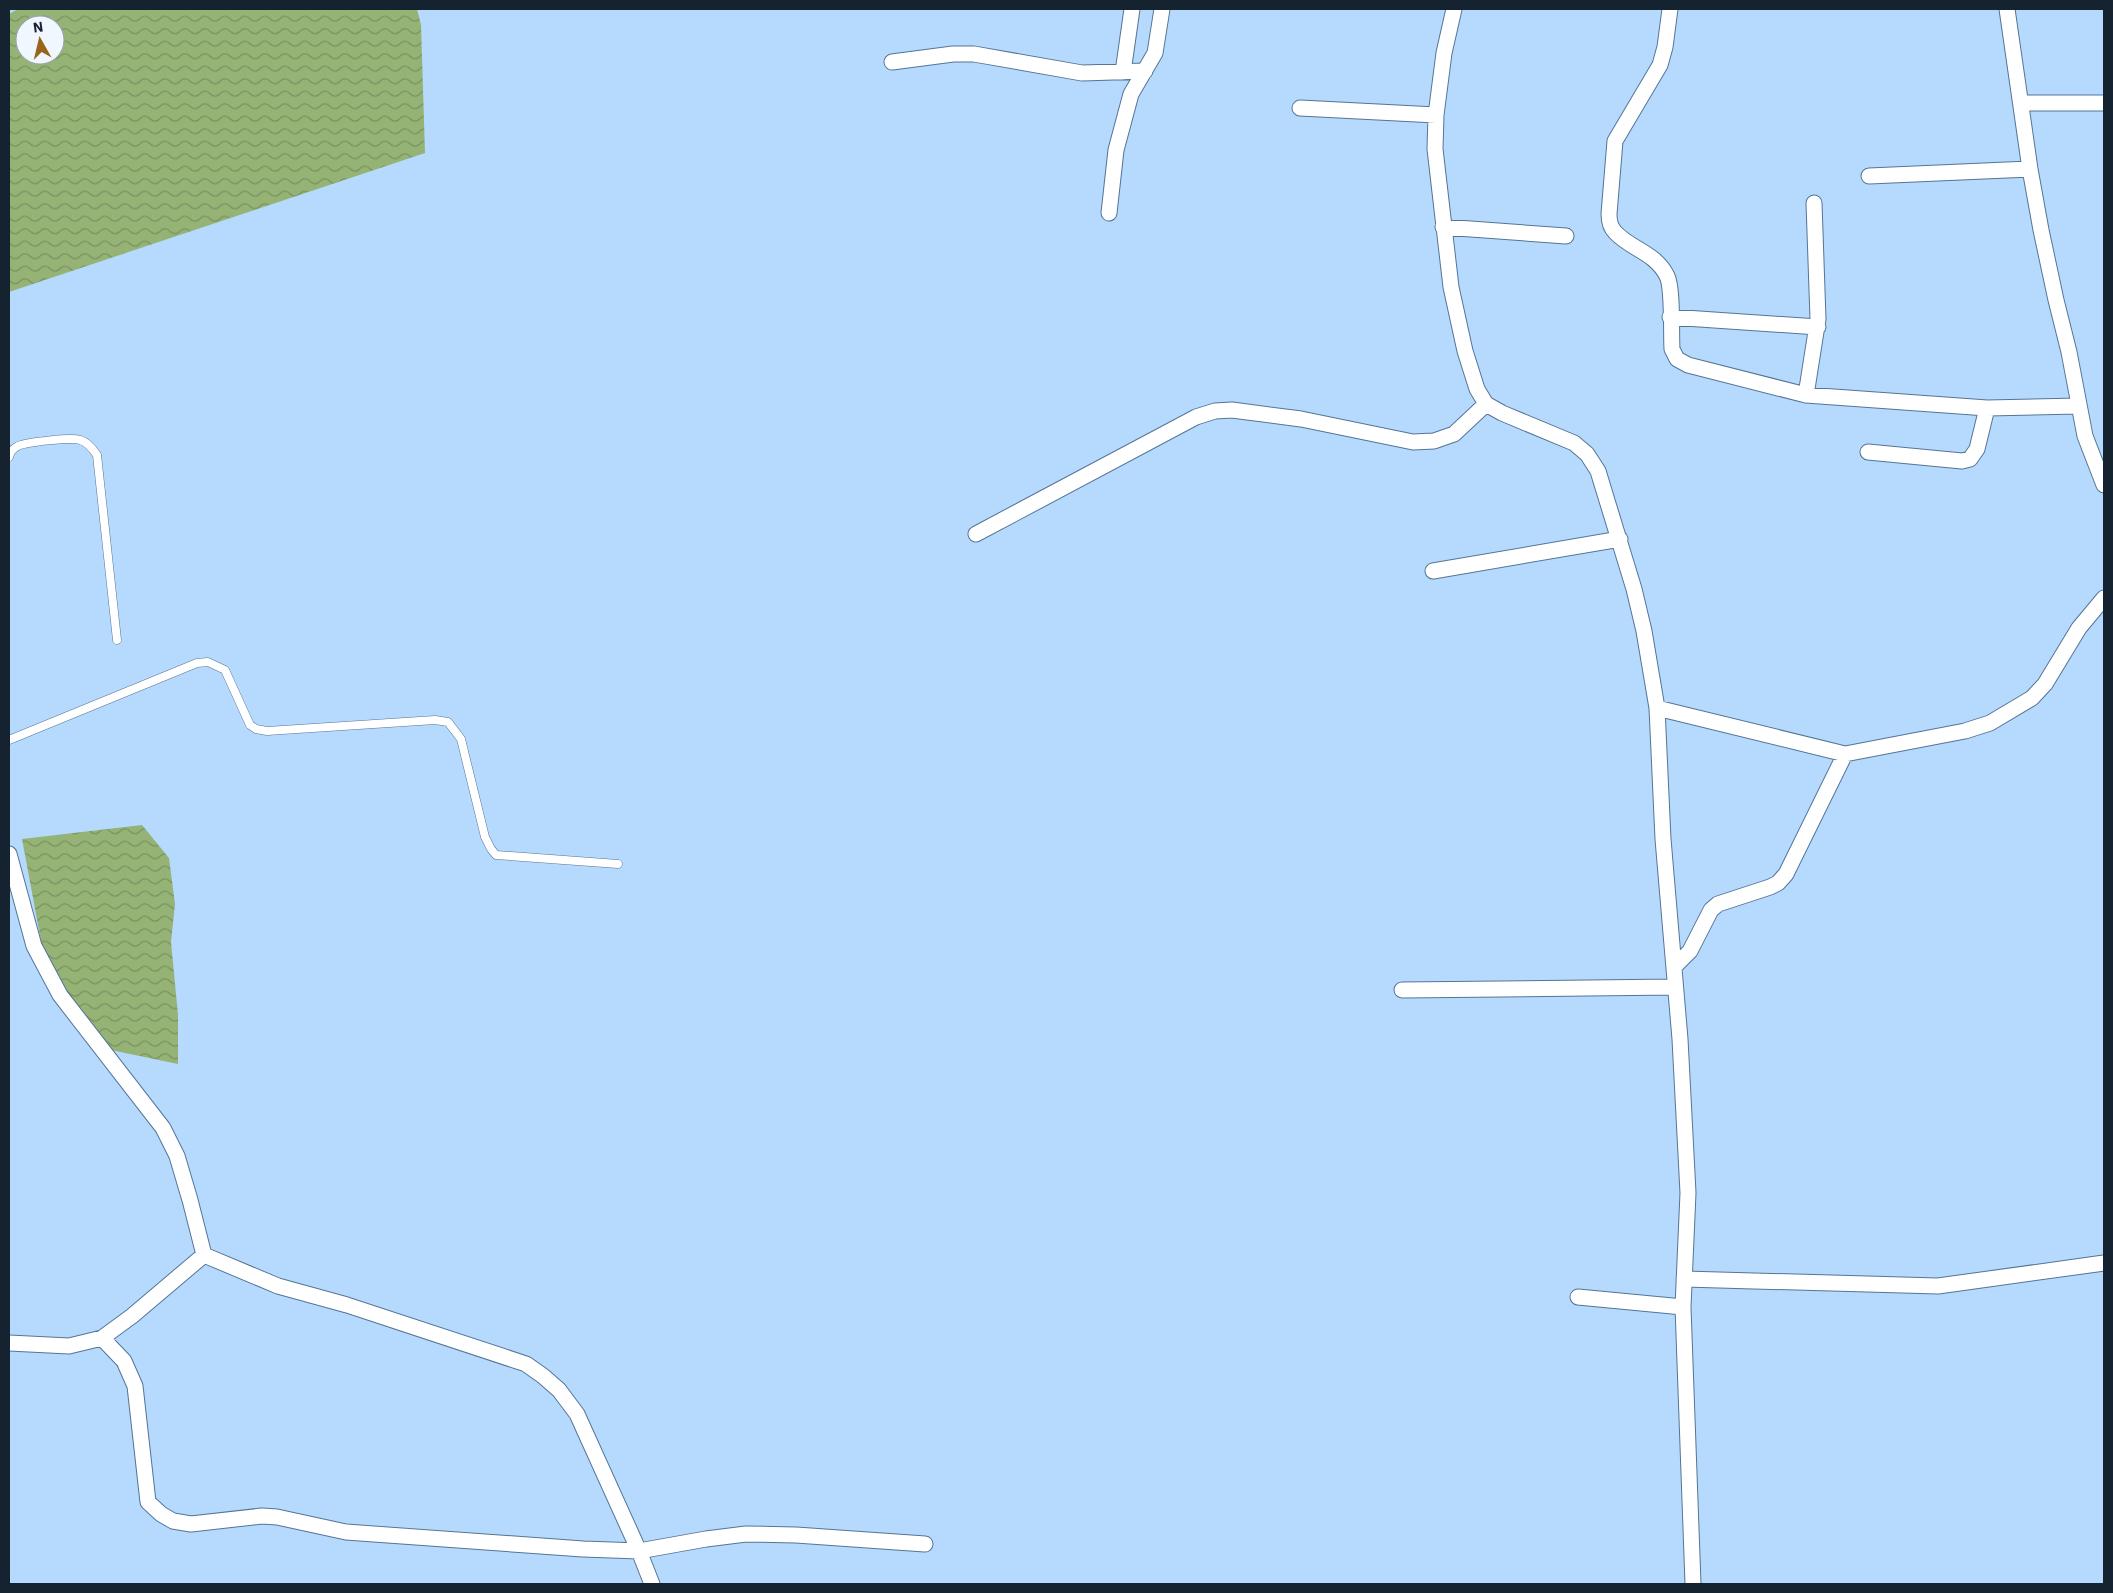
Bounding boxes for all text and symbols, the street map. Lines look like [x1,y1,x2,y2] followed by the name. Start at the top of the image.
[15,15,65,65] north arrow
[32,18,44,37] text: N

